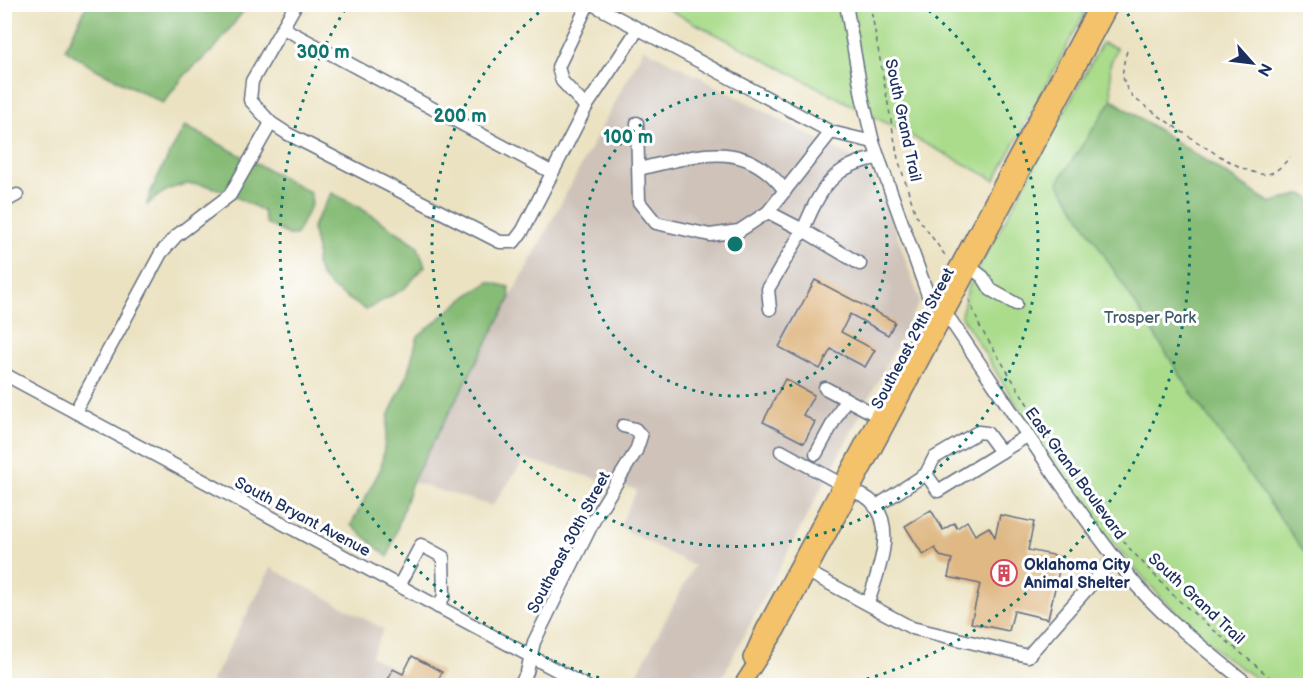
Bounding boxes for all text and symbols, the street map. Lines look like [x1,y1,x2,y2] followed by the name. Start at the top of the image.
[1222,33,1282,93] north arrow
[296,42,350,63] text: 300 m
[880,57,925,183] street label: South Grand Trail
[1253,60,1275,79] text: N
[433,106,487,127] text: 200 m
[603,127,653,148] text: 100 m
[725,234,745,254] centre of rings
[868,265,959,413] street label: Southeast 29th Street
[1104,309,1196,328] park label: Trosper Park
[1020,404,1129,544] street label: East Grand Boulevard
[524,468,615,617] street label: Southeast 30th Street
[231,474,374,561] street label: South Bryant Avenue
[1144,550,1248,649] street label: South Grand Trail
[1023,556,1131,593] place label: Oklahoma City Animal Shelter
[989,558,1019,588] building icon: Oklahoma City Animal Shelter

